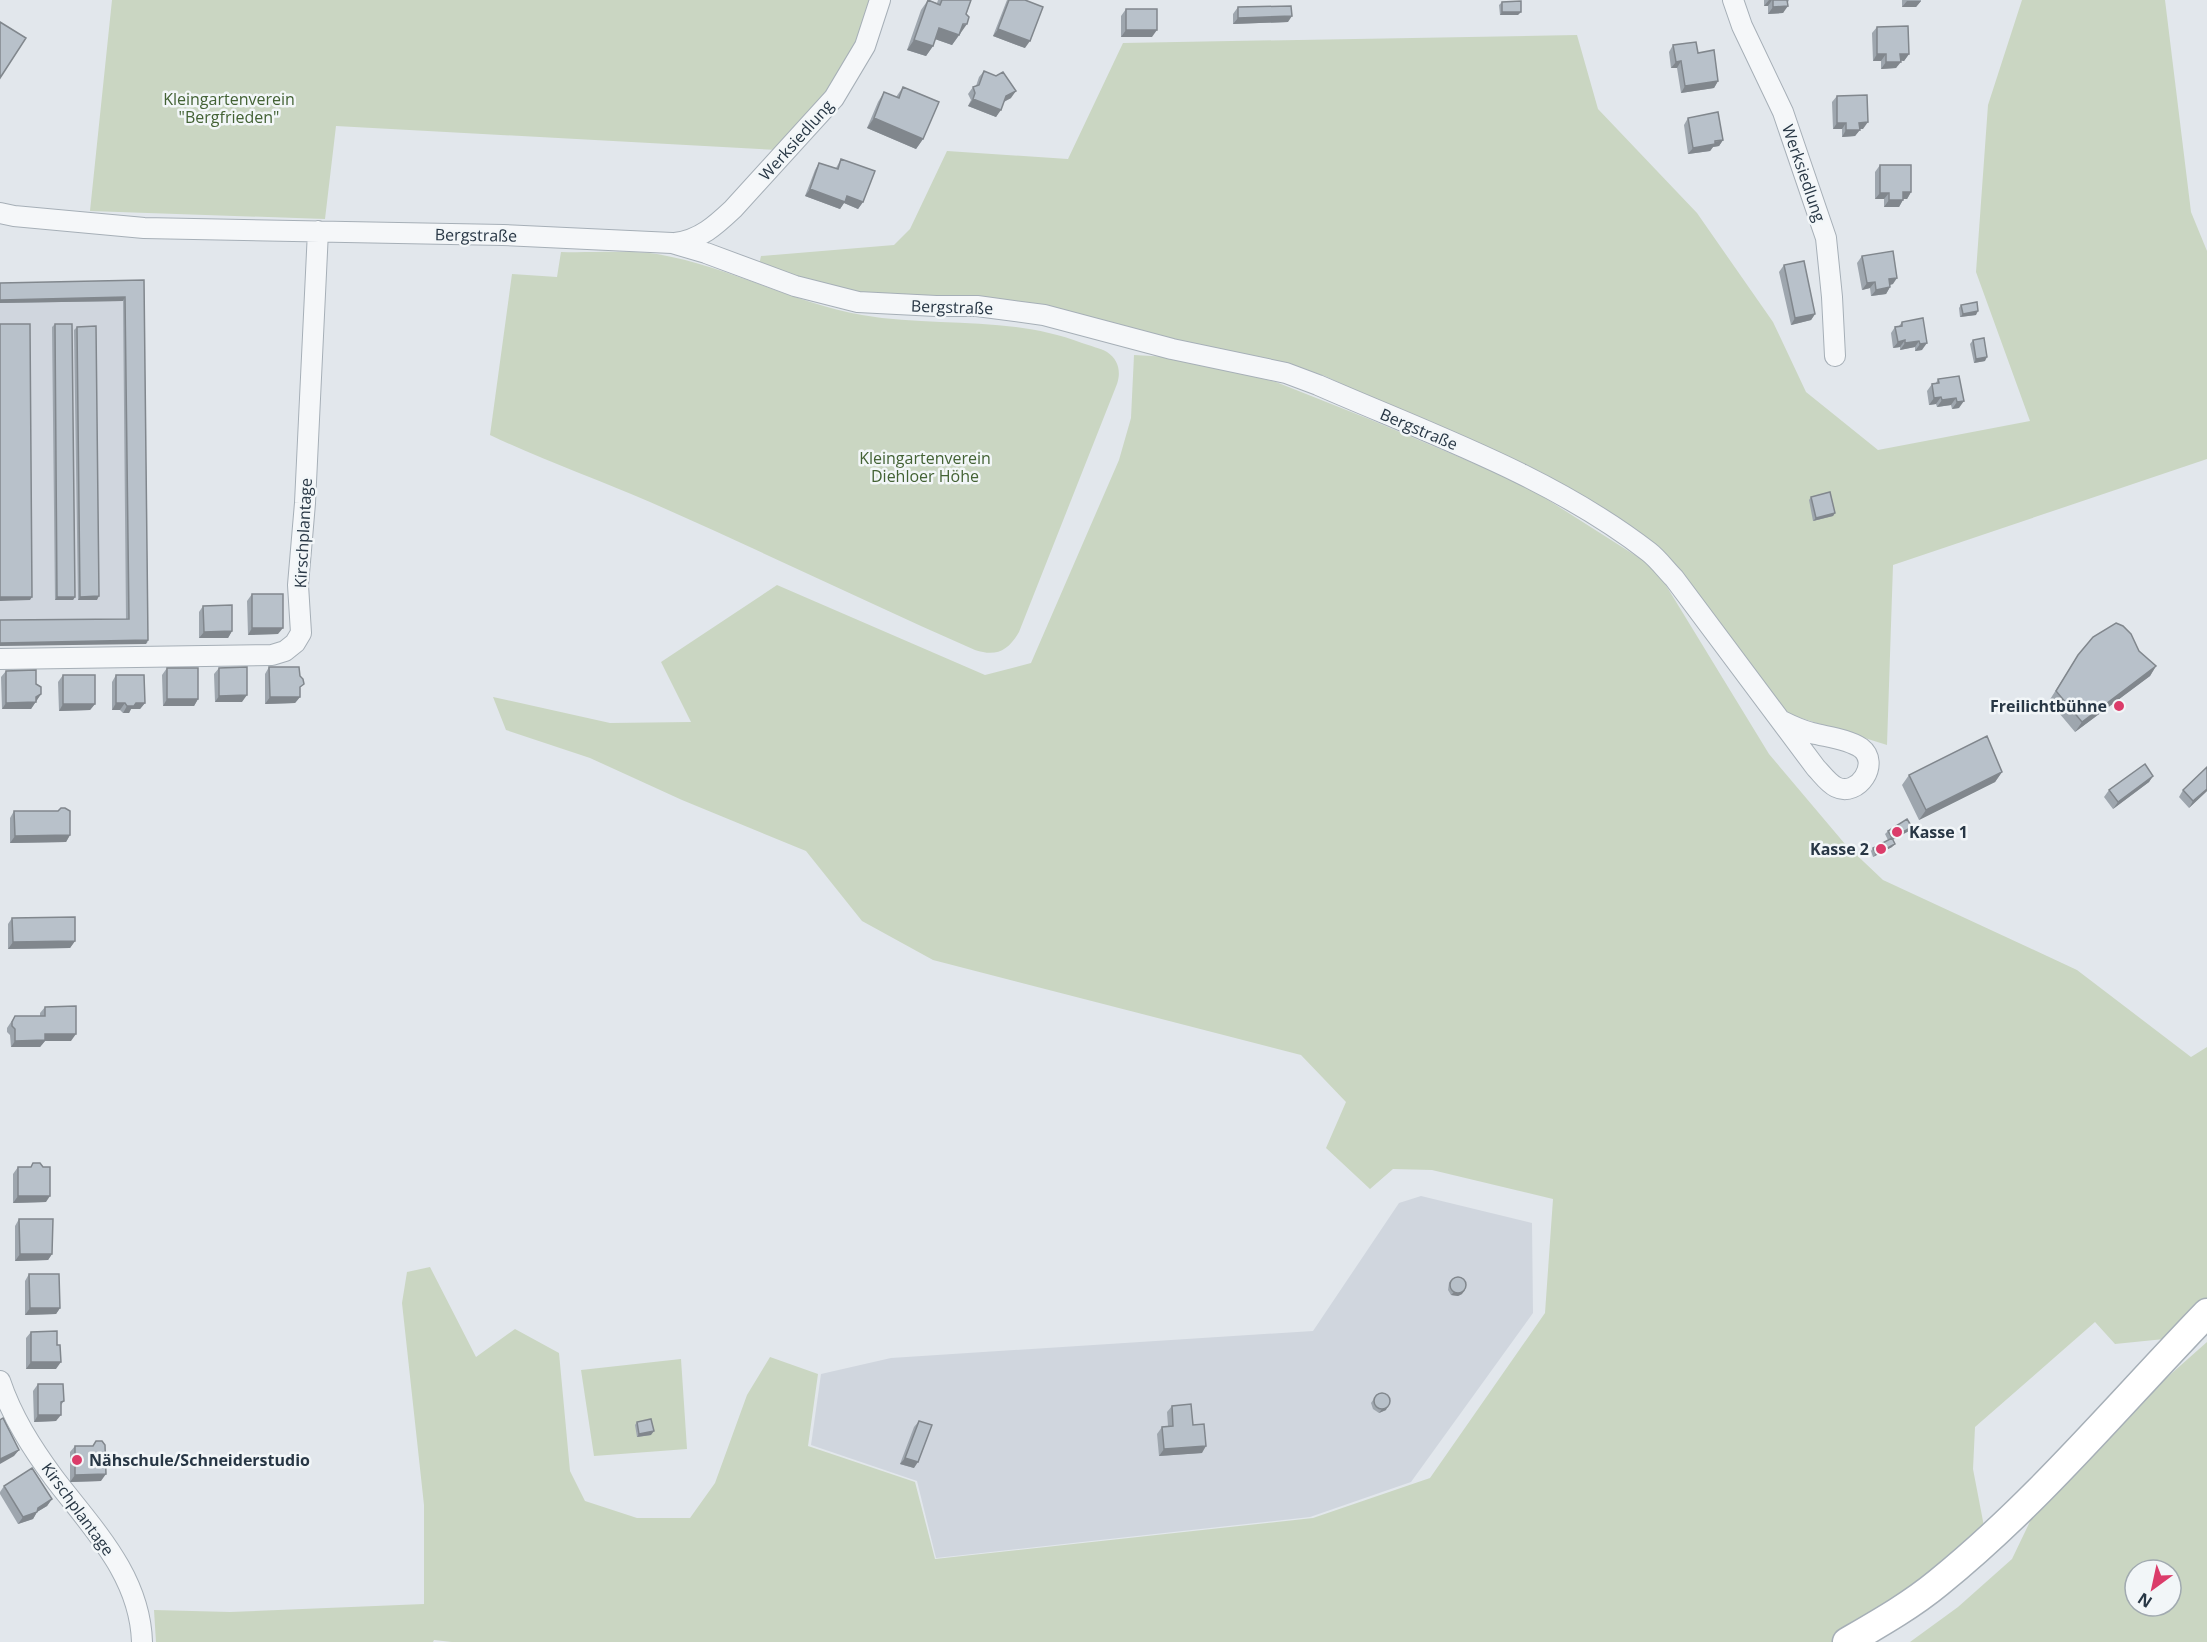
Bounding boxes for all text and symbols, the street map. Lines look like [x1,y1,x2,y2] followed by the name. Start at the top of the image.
[163,88,295,128] park label: Kleingartenverein "Bergfrieden"
[754,95,838,185] street label: Werksiedlung
[1777,121,1831,225] street label: Werksiedlung
[435,223,517,247] street label: Bergstraße
[911,295,993,319] street label: Bergstraße
[1377,403,1461,455] street label: Bergstraße
[859,447,991,487] park label: Kleingartenverein Diehloer Höhe
[289,477,317,589] street label: Kirschplantage
[1990,695,2107,717] place label: Freilichtbühne
[2112,699,2126,713] marker: Freilichtbühne
[1909,821,1968,843] place label: Kasse 1
[1890,825,1904,839] marker: Kasse 1
[1810,838,1869,860] place label: Kasse 2
[1874,842,1888,856] marker: Kasse 2
[89,1449,310,1471] place label: Nähschule/Schneiderstudio
[70,1453,84,1467] marker: Nähschule/Schneiderstudio
[37,1458,119,1560] street label: Kirschplantage
[2123,1558,2183,1618] north arrow
[2133,1588,2156,1613] text: N

